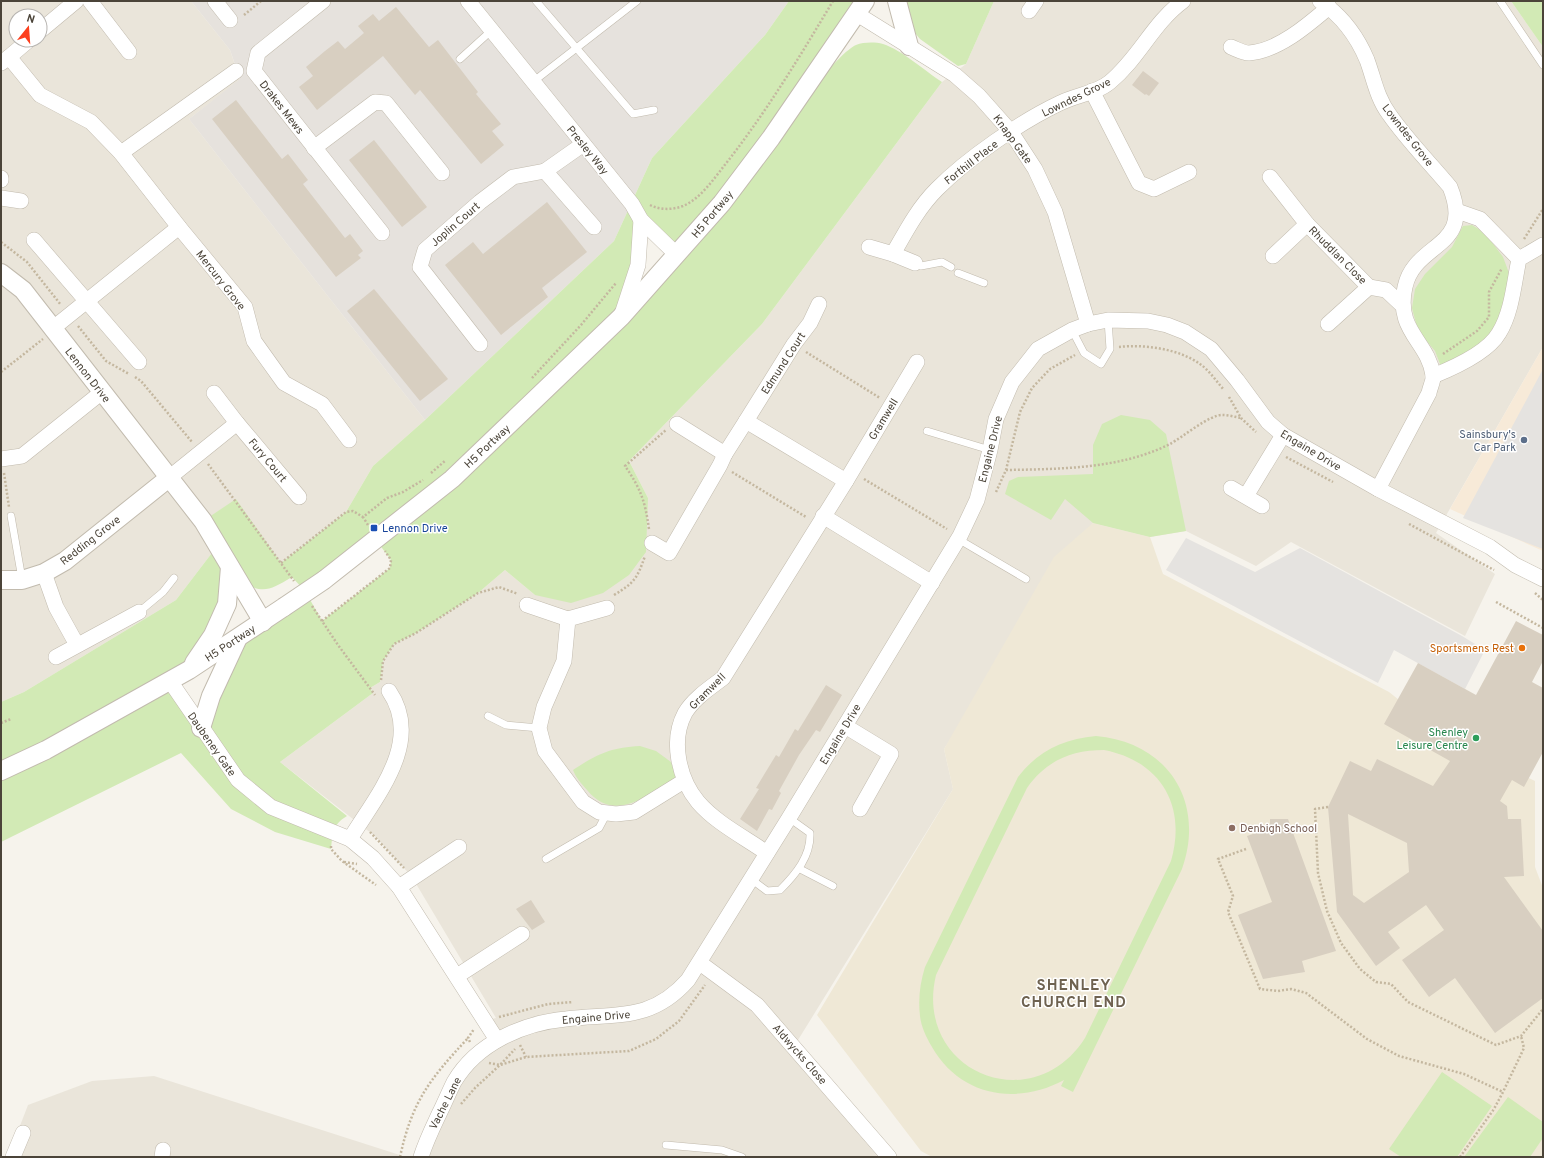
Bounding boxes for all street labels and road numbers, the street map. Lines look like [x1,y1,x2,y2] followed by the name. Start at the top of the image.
[1040,75,1113,121] street label: Lowndes Grove
[256,78,306,137] street label: Drakes Mews
[1379,102,1436,170] street label: Lowndes Grove
[990,112,1035,167] street label: Knapp Gate
[563,123,611,178] street label: Presley Way
[942,137,1001,188] street label: Forthill Place
[689,188,737,241] street label: H5 Portway
[428,199,483,250] street label: Joplin Court
[1305,224,1369,288] street label: Rhuddlan Close
[192,248,248,314] street label: Mercury Grove
[759,330,809,397] street label: Edmund Court
[61,345,113,406] street label: Lennon Drive
[866,396,902,443] street label: Gramwell
[976,414,1006,484] street label: Engaine Drive
[462,422,514,472] street label: H5 Portway
[1277,427,1344,475] street label: Engaine Drive
[245,436,290,485] street label: Fury Court
[58,513,124,569] street label: Redding Grove
[202,622,259,665] street label: H5 Portway
[686,670,729,713] street label: Gramwell
[817,701,865,768] street label: Engaine Drive
[184,710,239,779] street label: Daubeney Gate
[561,1008,631,1028] street label: Engaine Drive
[769,1021,830,1088] street label: Aldwycks Close
[427,1075,465,1132] street label: Vache Lane

